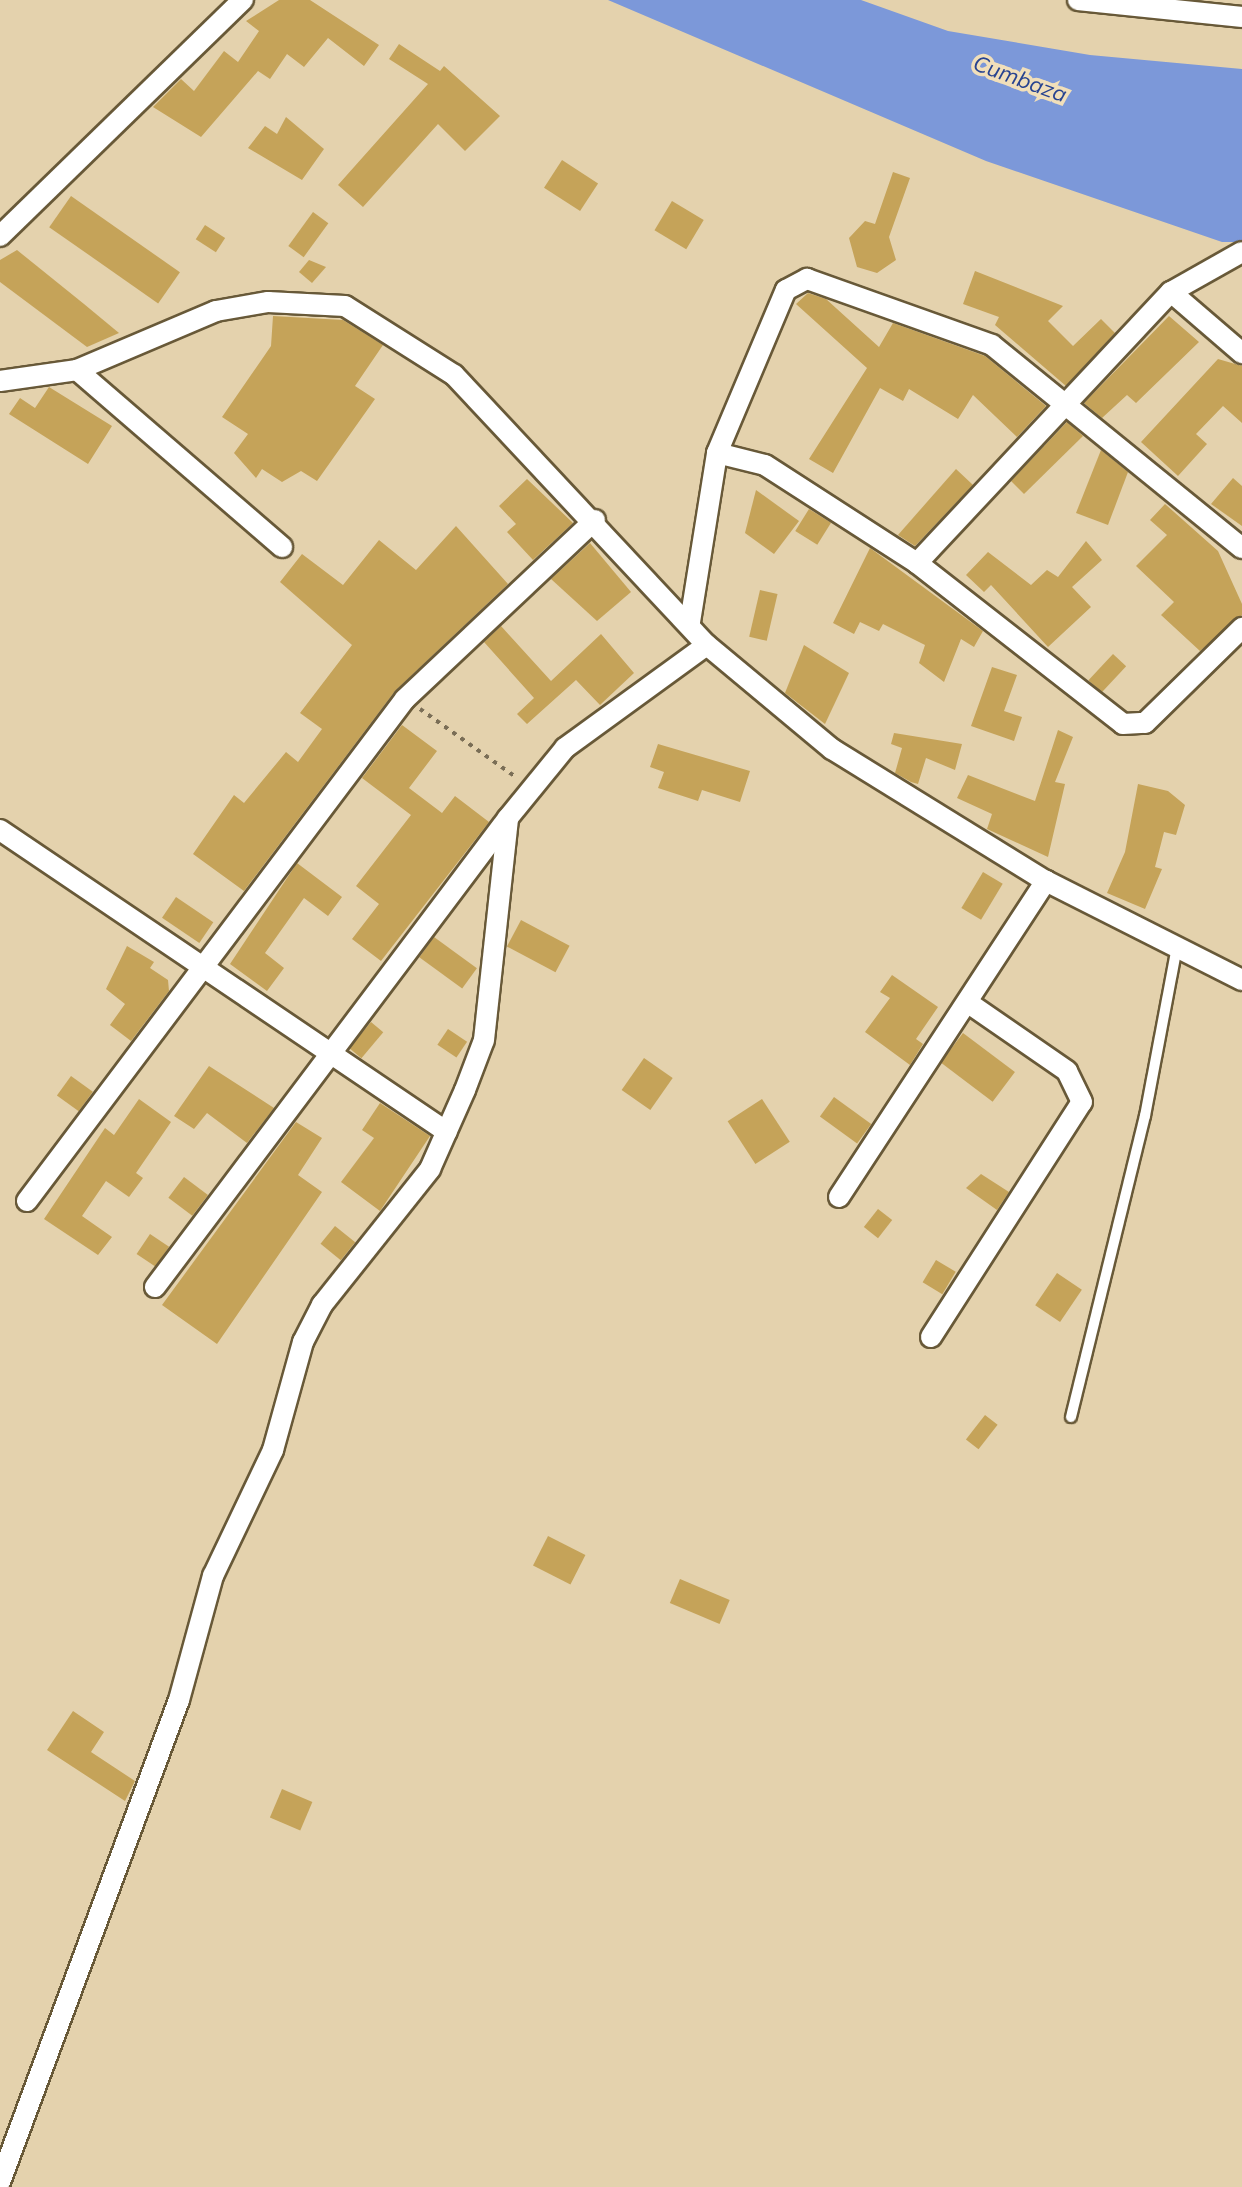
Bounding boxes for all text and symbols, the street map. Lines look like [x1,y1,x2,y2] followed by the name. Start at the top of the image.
[970,50,1070,108] water label: Cumbaza

